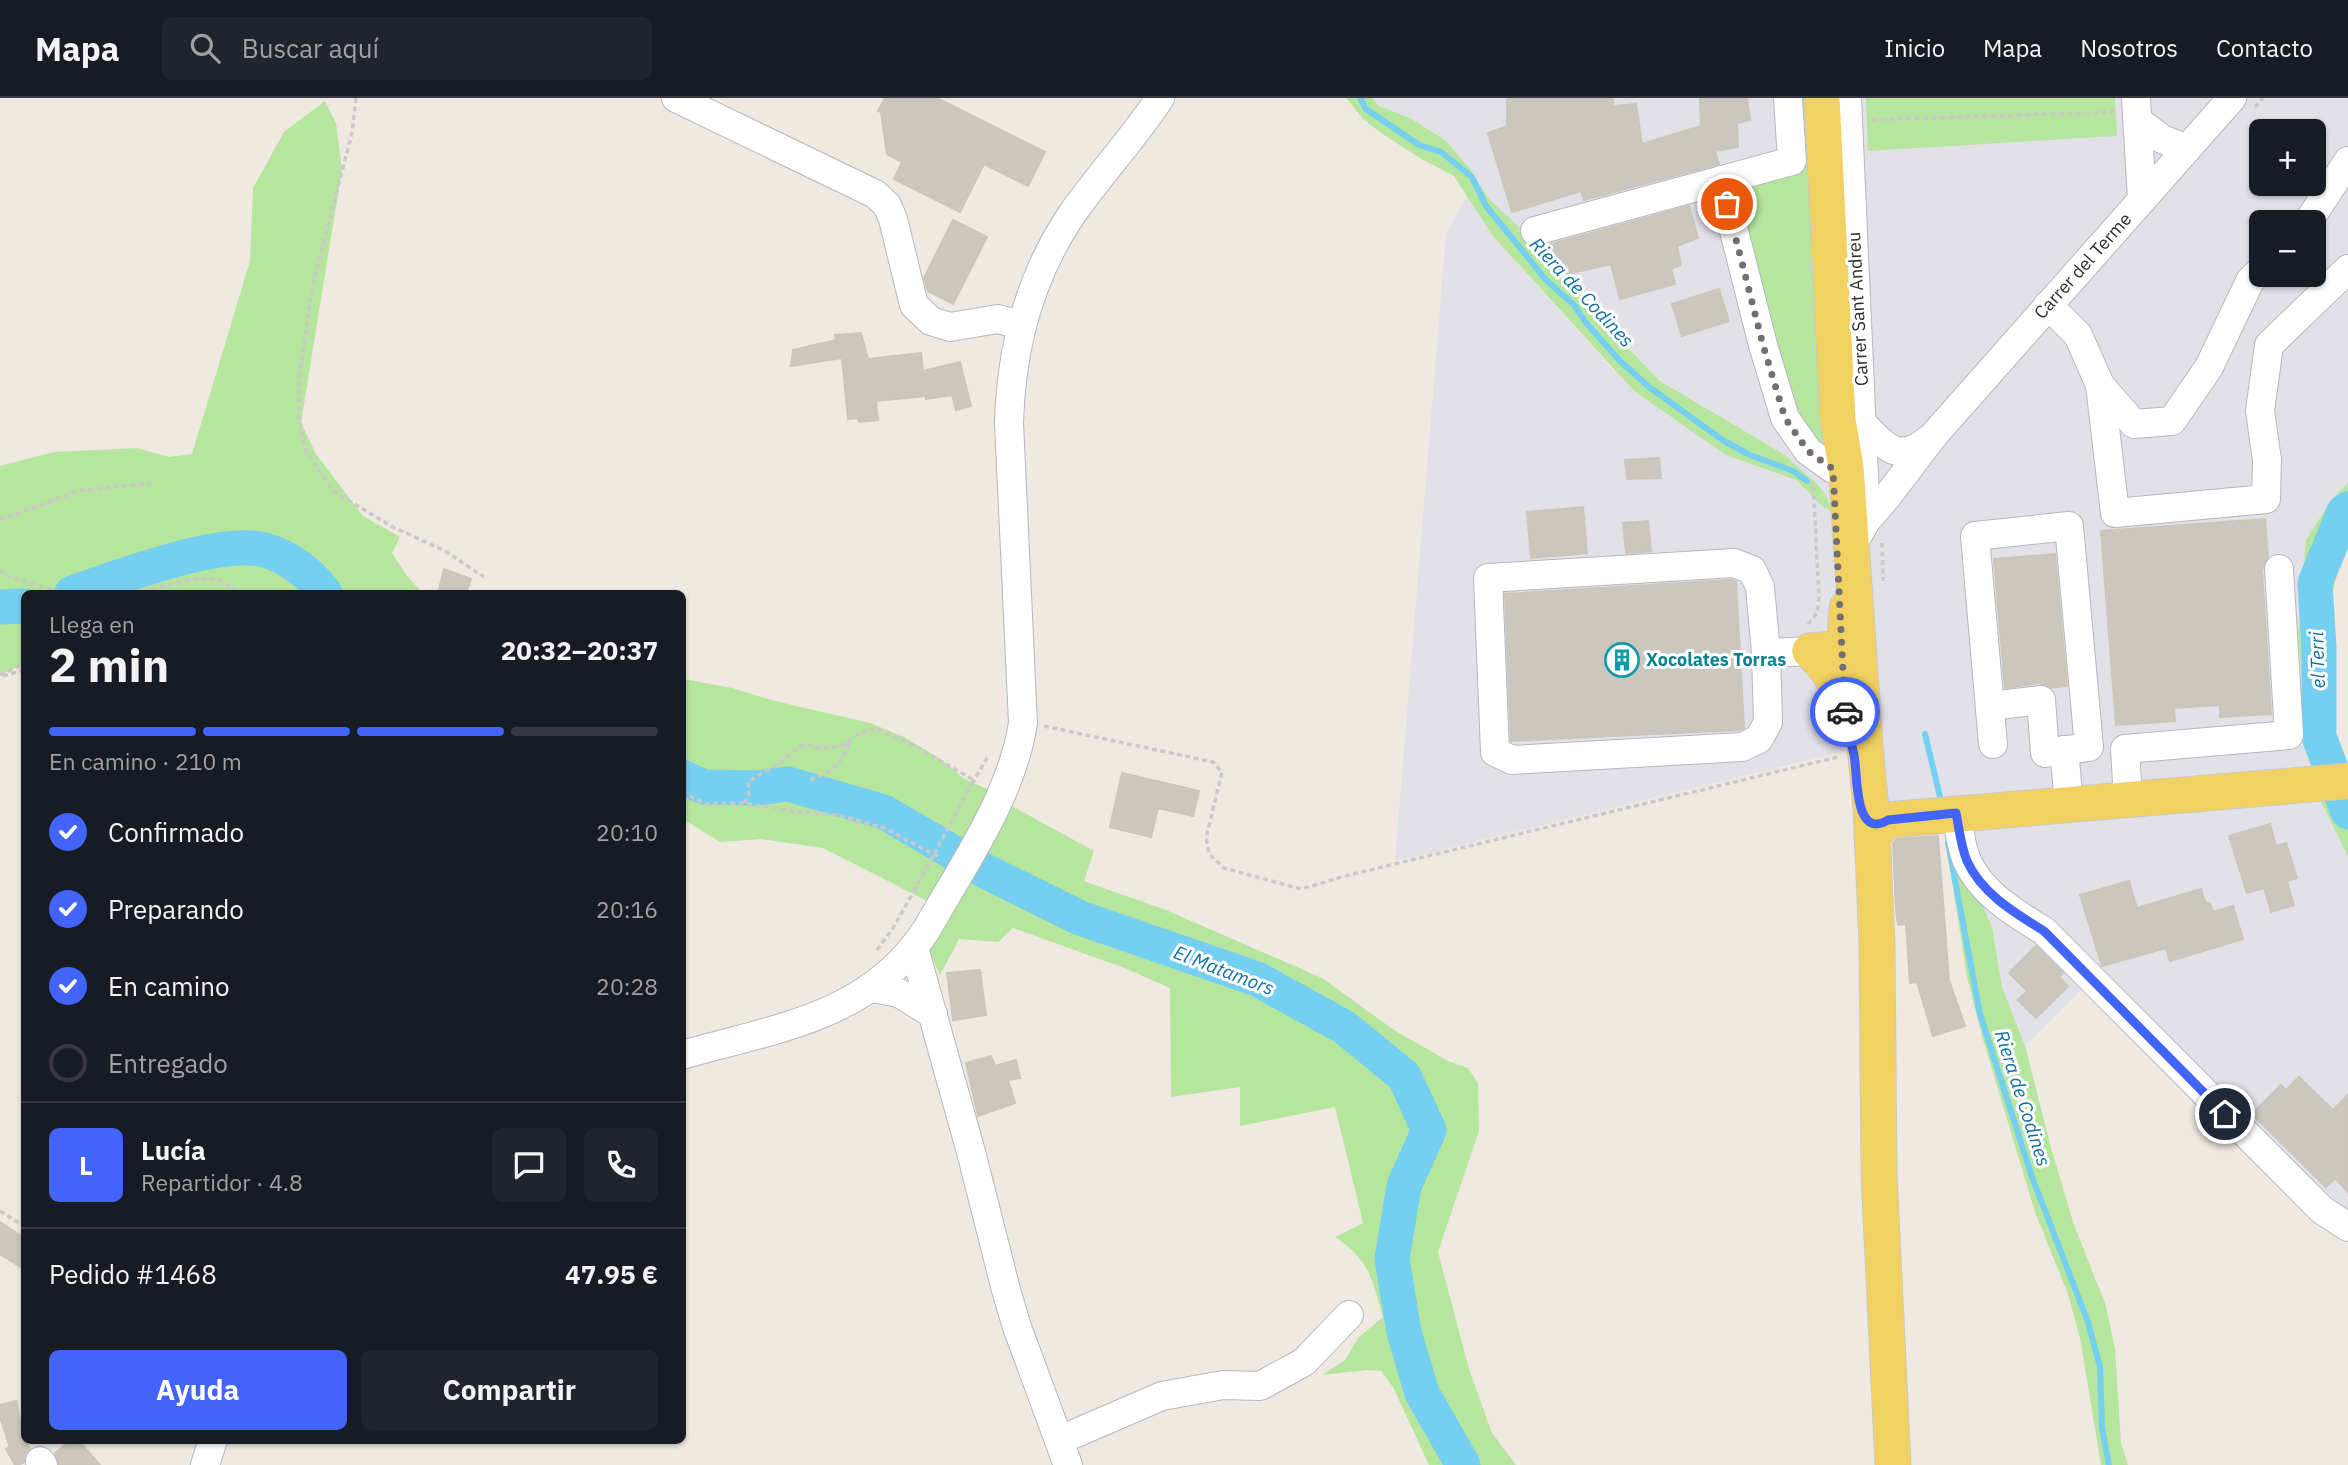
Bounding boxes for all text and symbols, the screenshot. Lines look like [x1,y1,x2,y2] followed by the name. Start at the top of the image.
[162,17,652,80] search box
[35,27,120,70] text: Mapa
[186,29,224,67] icon: search
[242,31,379,65] text: Buscar aquí
[1884,32,1945,64] text: Inicio
[1983,32,2042,64] text: Mapa
[2080,32,2178,64] text: Nosotros
[2216,32,2313,64] text: Contacto
[2249,119,2326,287] map controls
[2249,119,2326,196] button: +
[1697,174,1757,234] pin
[1708,185,1746,223] icon: bag
[2029,208,2137,324] street label: Carrer del Terme
[2249,210,2326,287] button: −
[1842,231,1873,387] street label: Carrer Sant Andreu
[1525,232,1639,352] water label: Riera de Codines
[49,609,135,639] text: Llega en
[2304,630,2330,689] water label: el Terri
[501,633,658,667] text: 20:32–20:37
[49,635,169,695] text: 2 min
[1603,641,1641,679] building icon: Xocolates Torras
[1646,648,1786,671] place label: Xocolates Torras
[1810,677,1880,747] courier
[1826,693,1864,731] icon: car
[49,746,242,776] text: En camino · 210 m
[49,813,87,851] icon: check
[108,815,244,849] text: Confirmado
[596,817,658,847] text: 20:10
[49,890,87,928] icon: check
[108,892,244,926] text: Preparando
[596,894,658,924] text: 20:16
[1170,940,1278,1000] water label: El Matamors
[49,967,87,1005] icon: check
[108,969,230,1003] text: En camino
[596,971,658,1001] text: 20:28
[1990,1027,2056,1169] water label: Riera de Codines
[108,1046,228,1080] text: Entregado
[2195,1084,2255,1144] pin
[2206,1095,2244,1133] icon: home
[492,1128,566,1202] button: chat
[584,1128,658,1202] button: phone
[141,1133,206,1167] text: Lucía
[79,1148,93,1182] text: L
[141,1167,303,1197] text: Repartidor · 4.8
[49,1257,217,1291] text: Pedido #1468
[565,1257,658,1291] text: 47.95 €
[49,1350,347,1430] button: Ayuda
[361,1350,658,1430] button: Compartir

